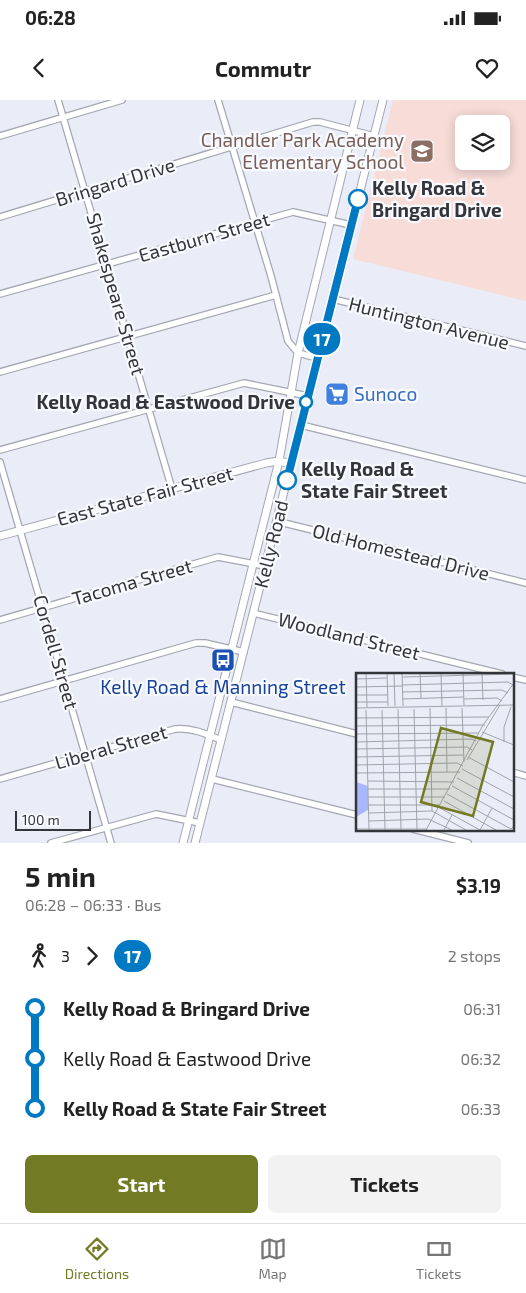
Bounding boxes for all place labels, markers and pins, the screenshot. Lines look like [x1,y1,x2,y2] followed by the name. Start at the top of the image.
[201,128,404,173] place label: Chandler Park Academy Elementary School
[409,138,435,164] school or university icon: Chandler Park Academy Elementary School
[372,176,502,221] place label: Kelly Road & Bringard Drive
[348,189,368,209] marker: Kelly Road & Bringard Drive
[324,381,350,407] supermarket icon: Sunoco
[354,382,417,405] place label: Sunoco
[37,390,295,414] place label: Kelly Road & Eastwood Drive
[299,395,313,409] marker: Kelly Road & Eastwood Drive
[301,457,448,502] place label: Kelly Road & State Fair Street
[277,470,297,490] marker: Kelly Road & State Fair Street
[210,647,236,673] bus stop icon: Kelly Road & Manning Street
[100,675,346,698] place label: Kelly Road & Manning Street

